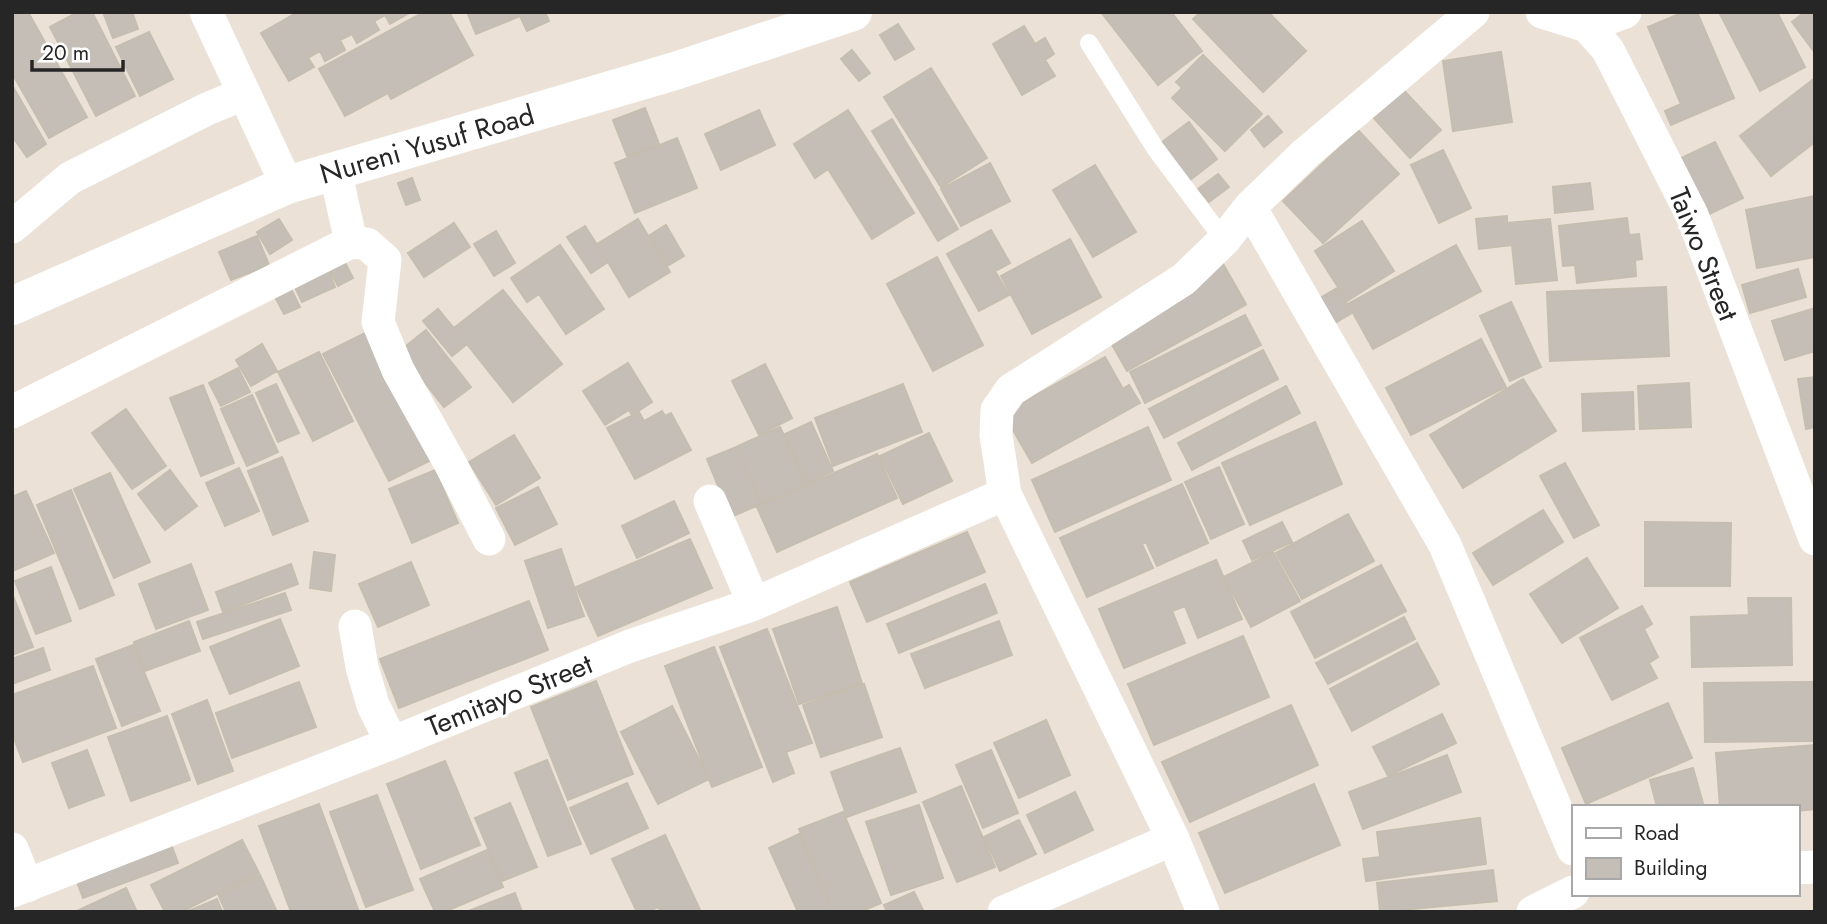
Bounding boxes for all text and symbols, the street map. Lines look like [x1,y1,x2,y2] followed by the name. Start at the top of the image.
[32,28,122,72] scale bar
[42,38,89,68] text: 20 m
[315,94,539,195] street label: Nureni Yusuf Road
[1658,182,1749,327] street label: Taiwo Street
[420,643,599,747] street label: Temitayo Street
[1572,805,1799,896] legend
[1634,818,1679,848] text: Road
[1634,853,1707,883] text: Building

